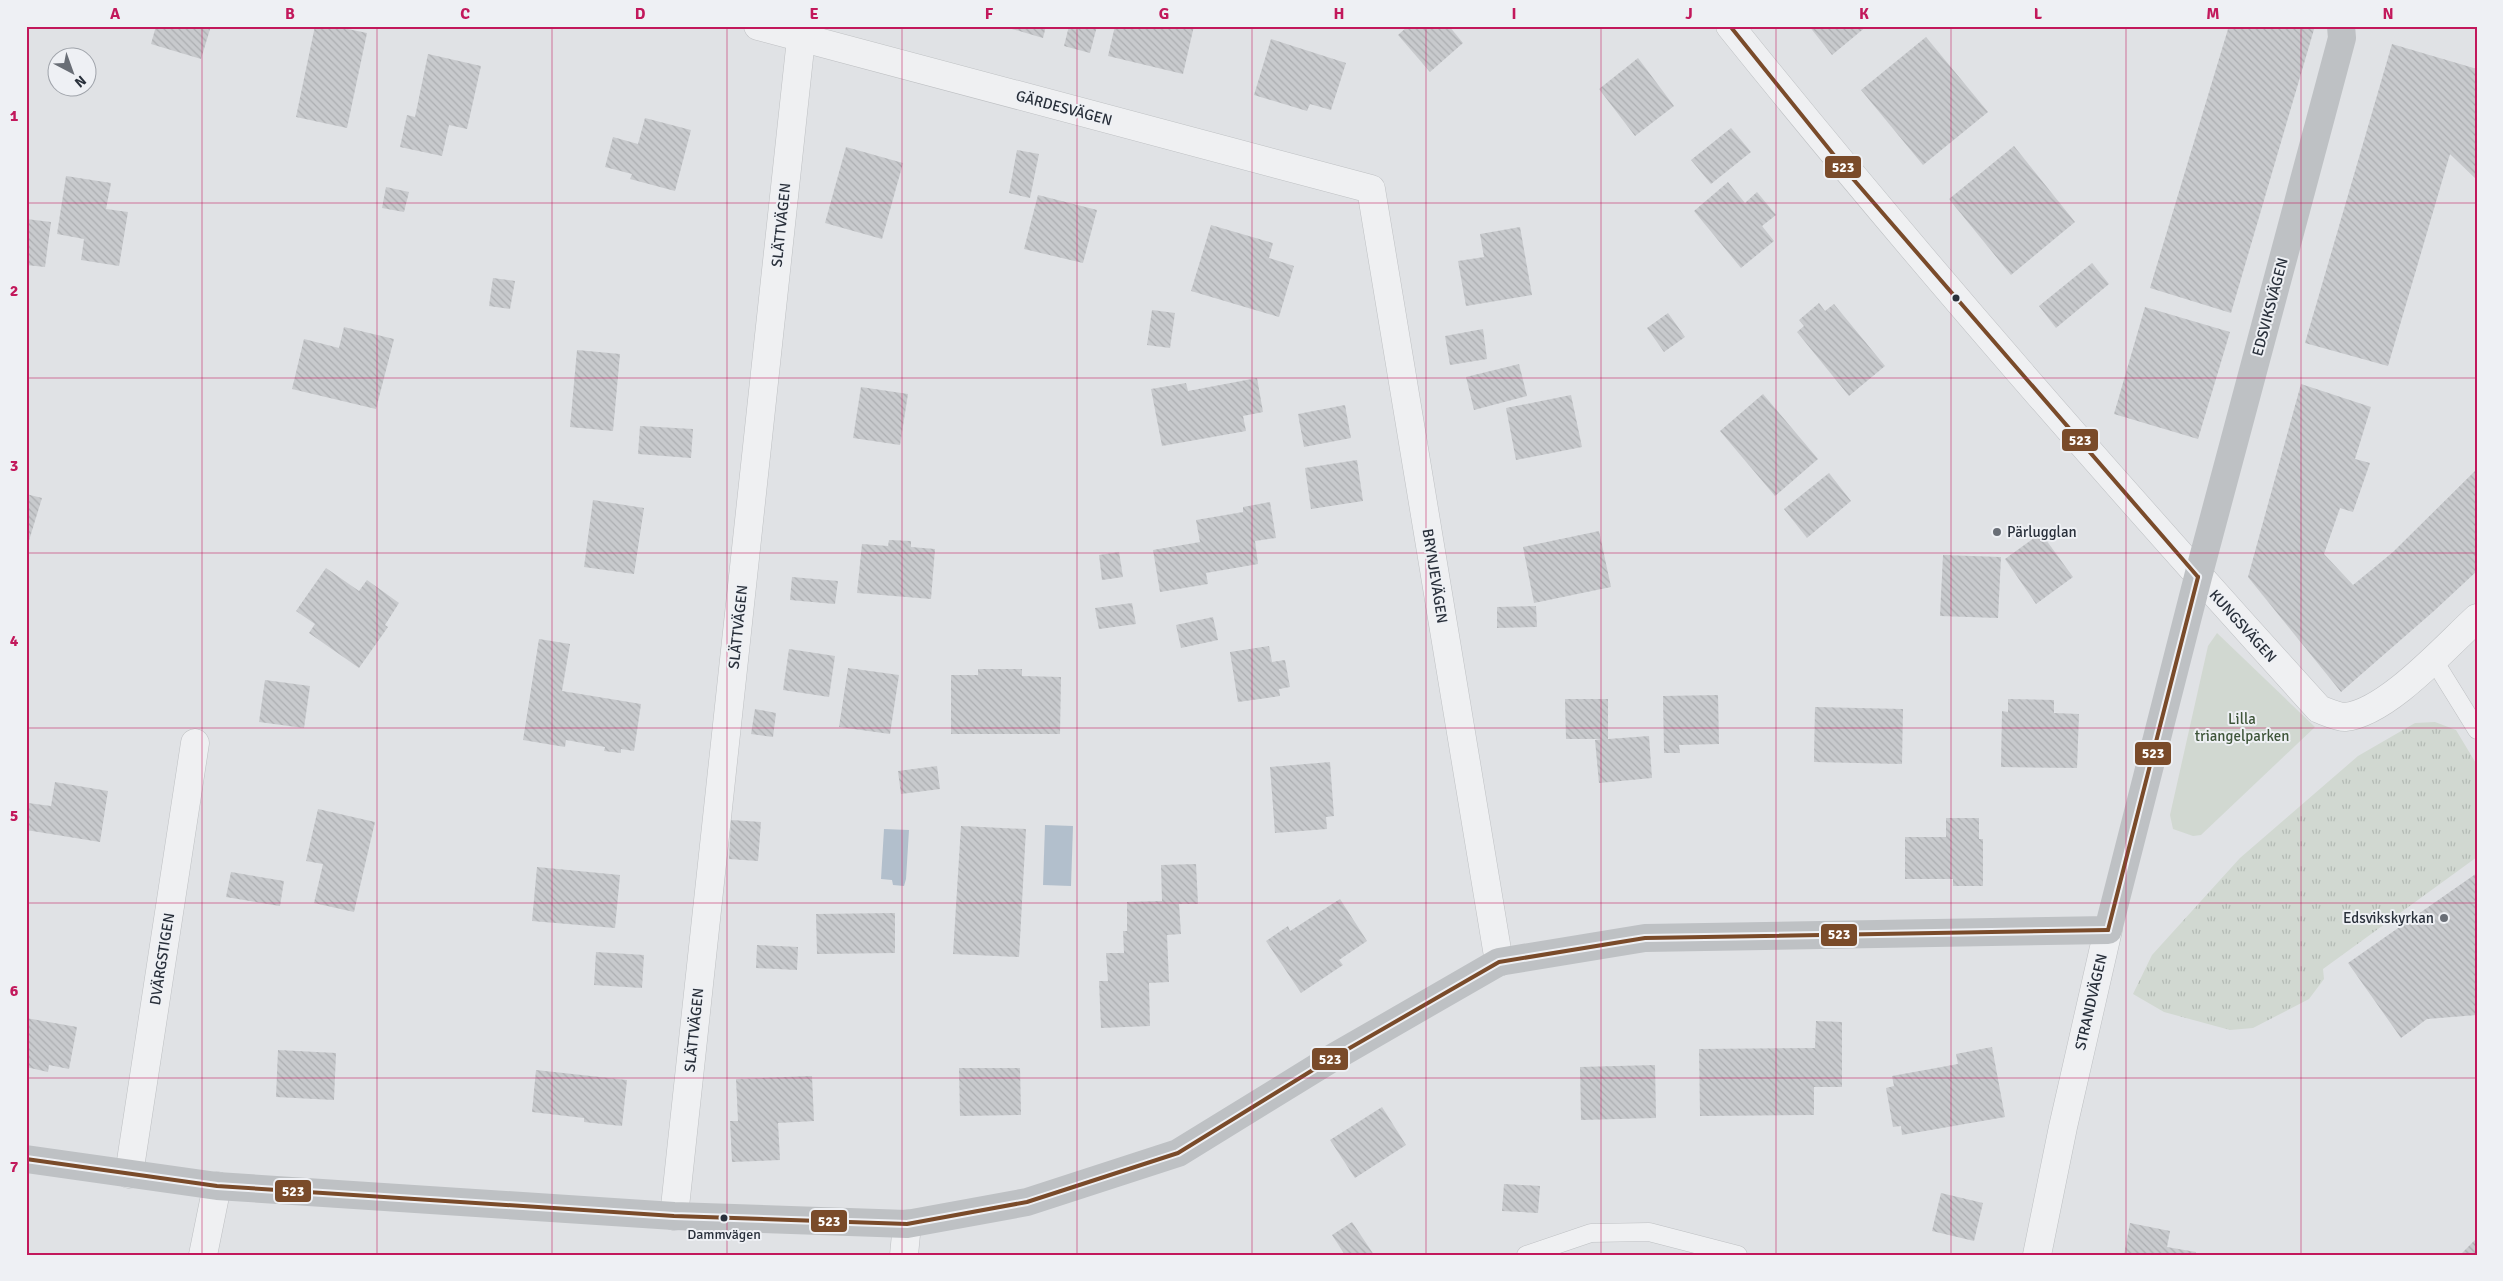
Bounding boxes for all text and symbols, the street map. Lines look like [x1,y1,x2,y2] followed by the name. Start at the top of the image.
[110,4,121,24] text: A
[285,4,295,24] text: B
[460,4,470,24] text: C
[635,4,646,24] text: D
[809,4,819,24] text: E
[985,4,994,24] text: F
[1159,4,1169,24] text: G
[1334,4,1344,24] text: H
[1511,4,1517,24] text: I
[1685,4,1693,24] text: J
[1859,4,1869,24] text: K
[2034,4,2043,24] text: L
[2206,4,2220,24] text: M
[2382,4,2394,24] text: N
[48,48,98,98] north arrow
[71,72,89,91] text: N
[1014,86,1114,130] street label: GÄRDESVÄGEN
[10,106,19,126] text: 1
[1824,155,1862,179] line badge: 523
[1832,159,1854,176] text: 523
[768,182,794,268] street label: SLÄTTVÄGEN
[2248,256,2292,358] street label: EDSVIKSVÄGEN
[10,281,18,301] text: 2
[1951,293,1961,303] unlabelled marker
[2061,428,2099,452] line badge: 523
[2069,432,2091,449] text: 523
[10,456,18,476] text: 3
[2007,523,2077,541] place label: Pärlugglan
[1991,526,2003,538] marker: Pärlugglan
[1419,527,1451,625] street label: BRYNJEVÄGEN
[725,584,751,670] street label: SLÄTTVÄGEN
[2206,586,2280,666] street label: KUNGSVÄGEN
[10,631,19,651] text: 4
[2195,710,2289,745] park label: Lilla triangelparken
[2134,741,2172,766] line badge: 523
[2142,745,2164,762] text: 523
[10,806,18,826] text: 5
[2343,909,2434,927] place label: Edsvikskyrkan
[146,912,178,1006] street label: DVÄRGSTIGEN
[2438,912,2450,924] marker: Edsvikskyrkan
[1820,923,1858,947] line badge: 523
[1828,926,1850,943] text: 523
[2071,952,2111,1052] street label: STRANDVÄGEN
[10,981,19,1001] text: 6
[681,987,707,1073] street label: SLÄTTVÄGEN
[1311,1047,1349,1071] line badge: 523
[1319,1051,1341,1068] text: 523
[10,1157,19,1177] text: 7
[274,1179,312,1203] line badge: 523
[282,1183,304,1200] text: 523
[810,1209,848,1233] line badge: 523
[719,1213,729,1223] marker: Dammvägen
[818,1213,840,1230] text: 523
[687,1226,761,1243] place label: Dammvägen

